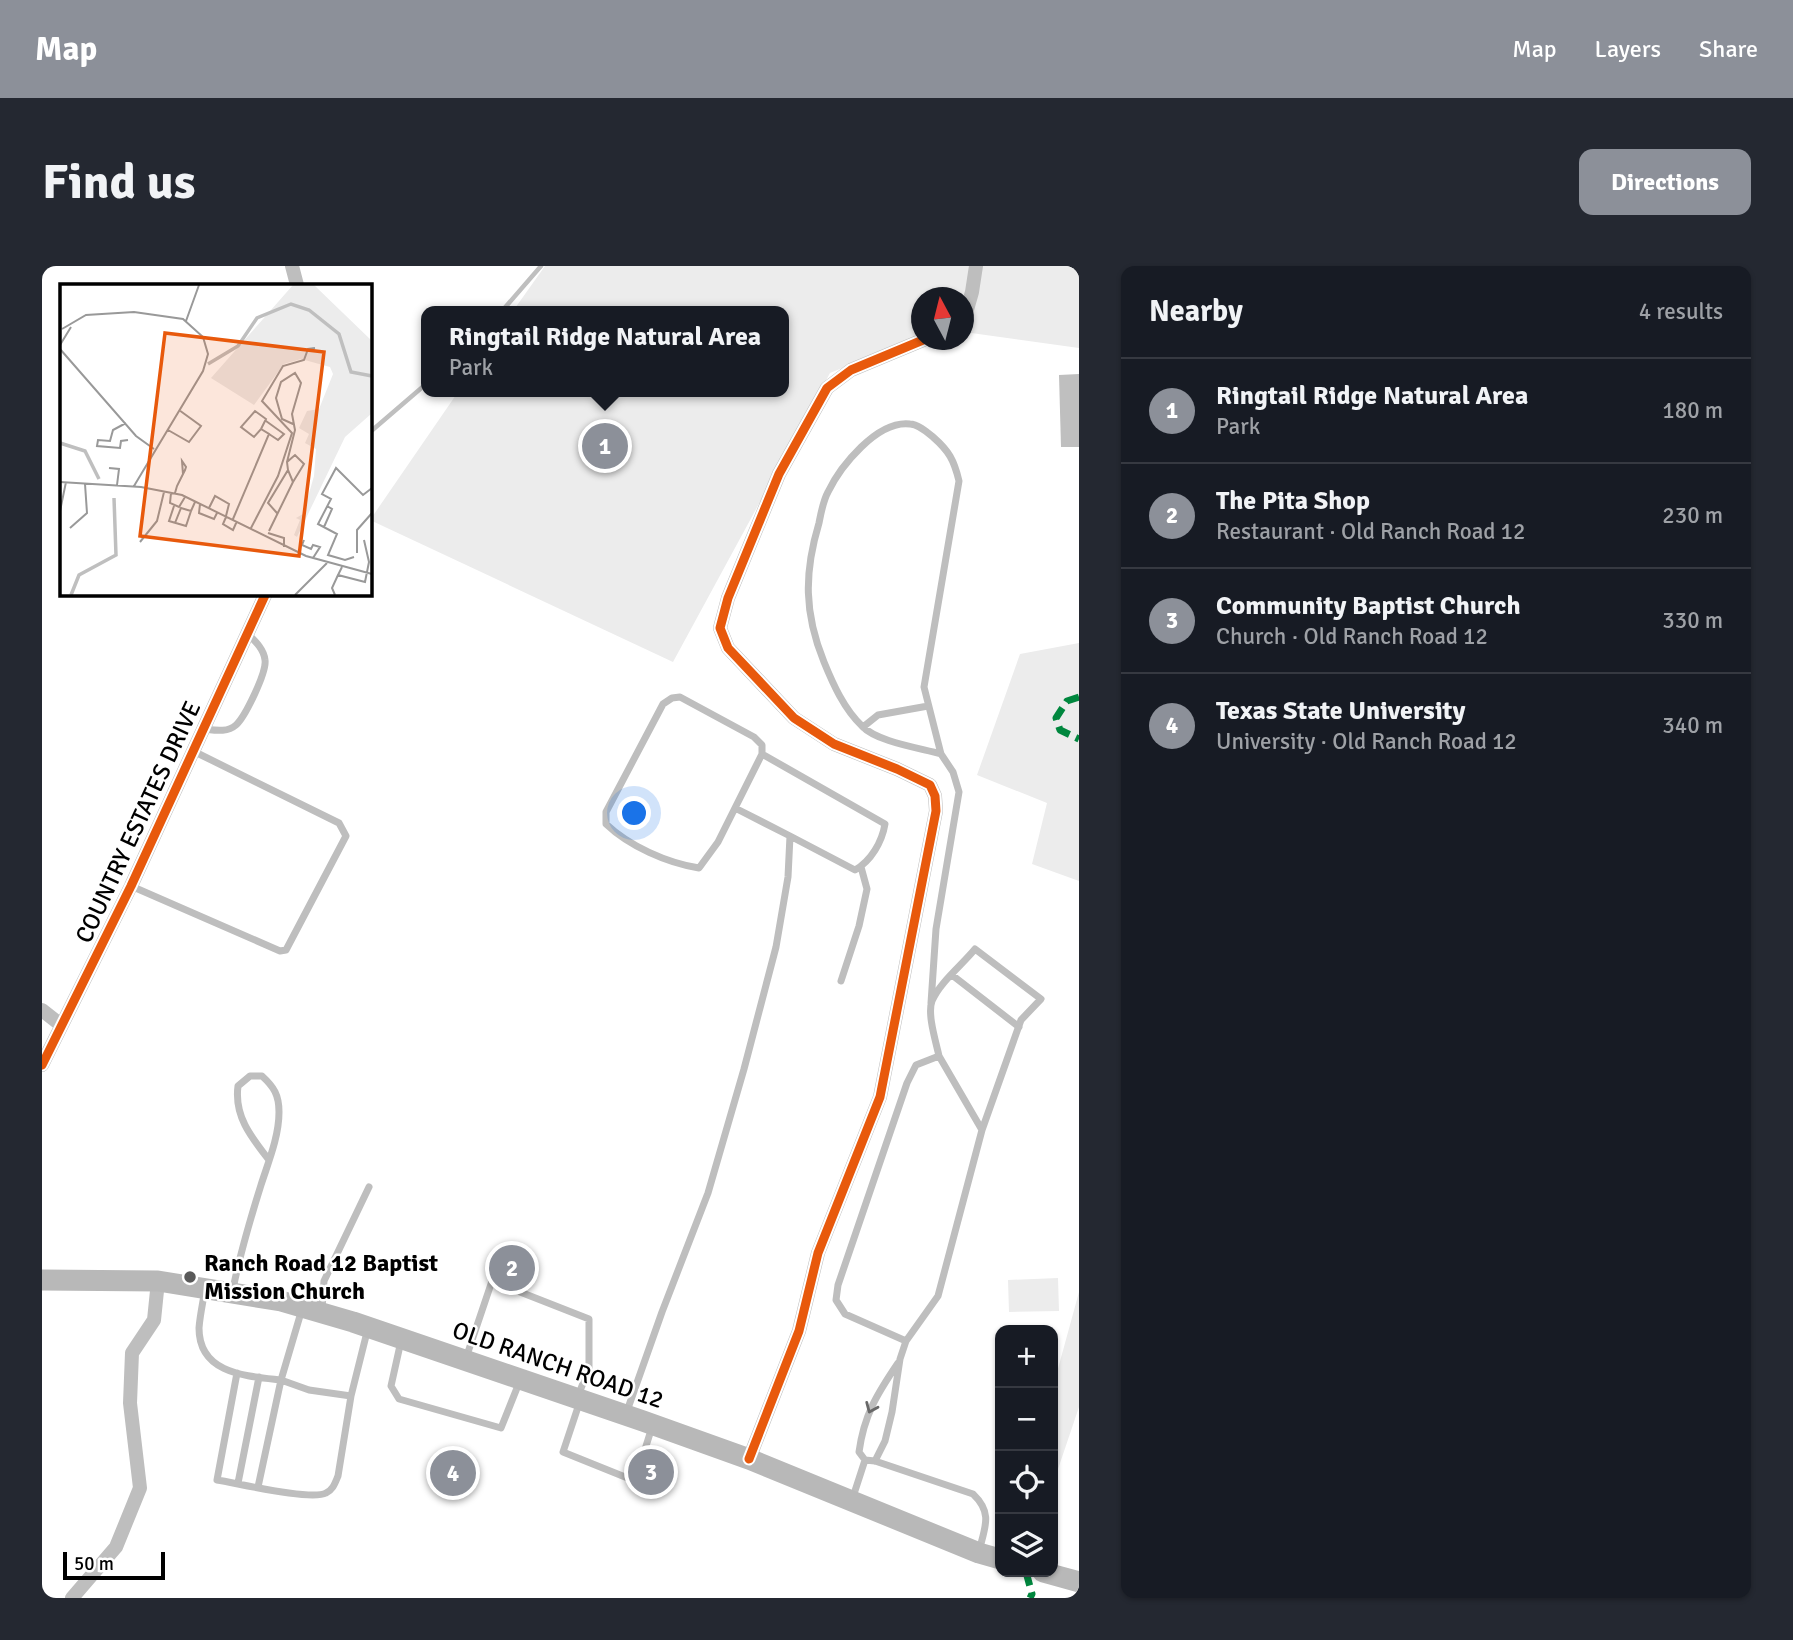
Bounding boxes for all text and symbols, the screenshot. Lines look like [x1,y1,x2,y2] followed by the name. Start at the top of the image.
[35,29,97,70] text: Map
[1512,34,1557,64] text: Map
[1595,34,1661,64] text: Layers
[1699,34,1758,64] text: Share
[1579,149,1751,215] button: Directions
[42,152,195,212] text: Find us
[60,284,371,595] inset map
[911,287,974,350] north arrow
[1149,293,1243,330] text: Nearby
[1639,297,1723,326] text: 4 results
[421,306,789,397] popup
[449,321,761,353] text: Ringtail Ridge Natural Area
[449,353,493,382] text: Park
[1216,380,1528,412] text: Ringtail Ridge Natural Area
[1166,396,1178,425] text: 1
[1662,396,1723,425] text: 180 m
[1216,412,1260,441] text: Park
[582,420,628,472] pin: 1
[1216,485,1370,517] text: The Pita Shop
[1166,501,1178,530] text: 2
[1662,501,1723,530] text: 230 m
[1216,517,1525,546] text: Restaurant · Old Ranch Road 12
[1216,590,1521,622] text: Community Baptist Church
[1166,606,1178,635] text: 3
[1662,606,1723,635] text: 330 m
[1216,622,1488,651] text: Church · Old Ranch Road 12
[1216,695,1465,727] text: Texas State University
[69,696,207,948] street label: COUNTRY ESTATES DRIVE
[1166,711,1178,740] text: 4
[1662,711,1723,740] text: 340 m
[1216,727,1517,756] text: University · Old Ranch Road 12
[617,796,651,830] your location
[489,1242,535,1294] pin: 2
[204,1248,438,1306] place label: Ranch Road 12 Baptist Mission Church
[182,1269,198,1285] marker: Ranch Road 12 Baptist Mission Church
[449,1315,667,1415] street label: OLD RANCH ROAD 12
[995,1325,1058,1577] map controls
[995,1325,1058,1388] button: +
[995,1388,1058,1451] button: −
[865,1400,879,1413] one-way arrow
[628,1446,674,1498] pin: 3
[430,1447,476,1499] pin: 4
[995,1451,1058,1514] button: locate
[995,1514,1058,1577] button: layers
[63,1549,164,1581] scale bar
[74,1552,114,1576] text: 50 m

